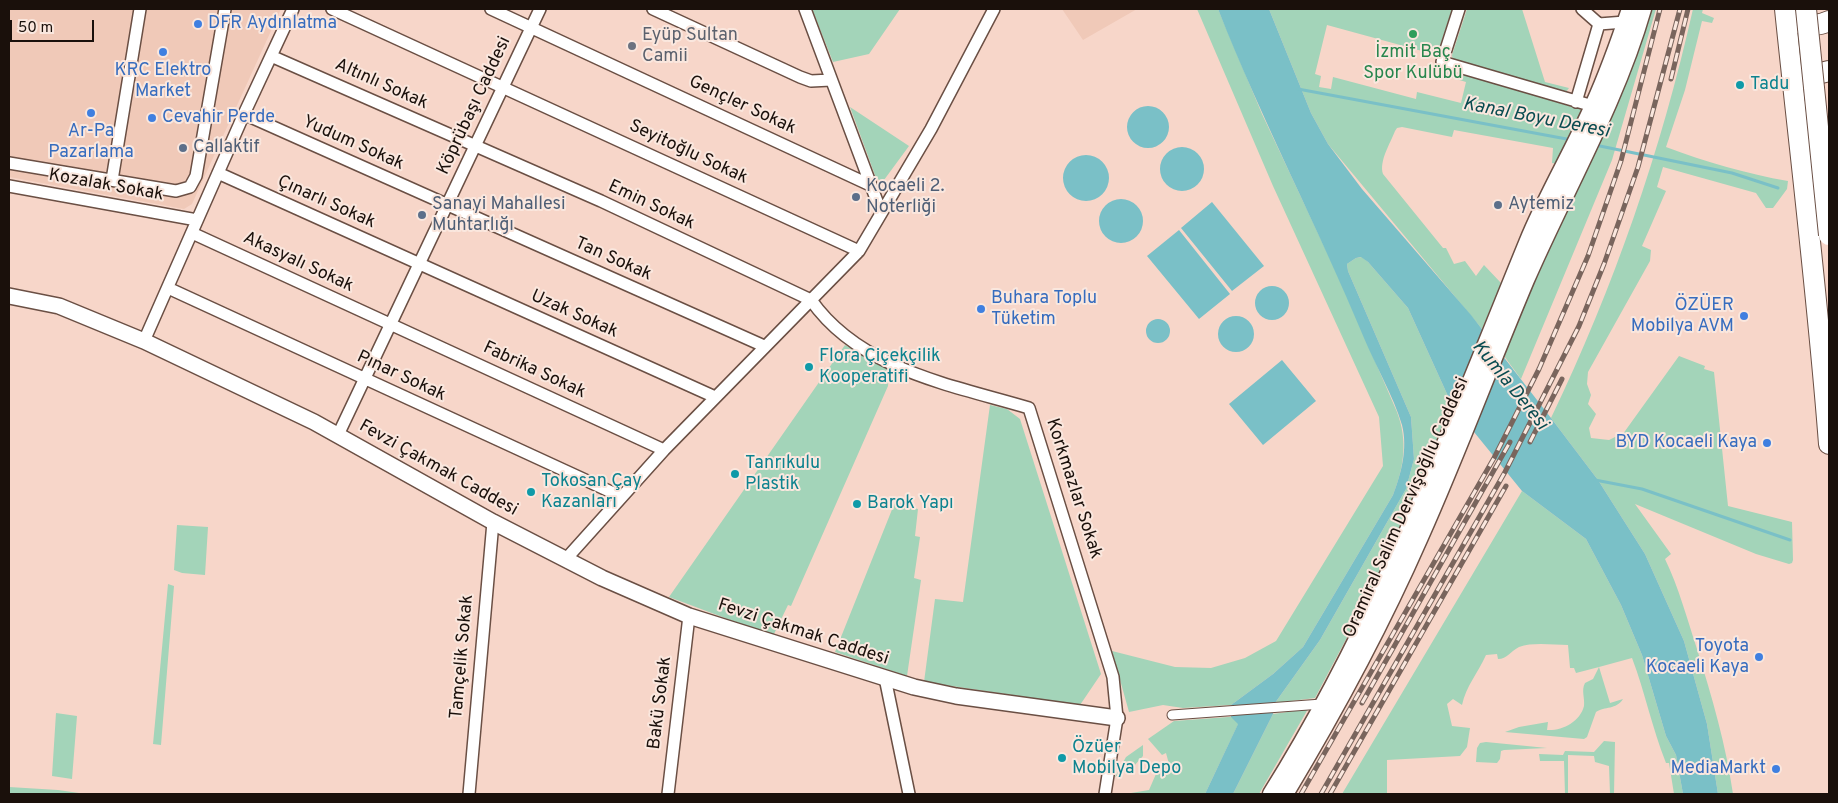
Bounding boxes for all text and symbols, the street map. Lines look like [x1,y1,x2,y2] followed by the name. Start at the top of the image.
[12,10,96,42] scale bar
[208,13,337,35] place label: DFR Aydınlatma
[192,18,204,30] marker: DFR Aydınlatma
[18,19,53,38] text: 50 m
[642,25,738,68] place label: Eyüp Sultan Camii
[1407,28,1419,40] marker: İzmit Baç Spor Kulübü
[434,33,516,179] street label: Köprübaşı Caddesi
[626,40,638,52] marker: Eyüp Sultan Camii
[1363,42,1463,84] place label: İzmit Baç Spor Kulübü
[157,46,169,58] marker: KRC Elektro Market
[331,55,431,115] street label: Altınlı Sokak
[115,60,211,102] place label: KRC Elektro Market
[685,72,799,140] street label: Gençler Sokak
[1750,74,1789,96] place label: Tadu
[1734,79,1746,91] marker: Tadu
[1461,94,1611,144] water label: Kanal Boyu Deresi
[85,107,97,119] marker: Ar-Pa Pazarlama
[162,107,275,129] place label: Cevahir Perde
[146,112,158,124] marker: Cevahir Perde
[299,112,407,176] street label: Yudum Sokak
[625,116,751,190] street label: Seyitoğlu Sokak
[48,121,134,163] place label: Ar-Pa Pazarlama
[193,137,259,159] place label: Callaktif
[177,142,189,154] marker: Callaktif
[47,165,165,207] street label: Kozalak Sokak
[273,172,379,234] street label: Çınarlı Sokak
[604,176,698,236] street label: Emin Sokak
[866,176,945,218] place label: Kocaeli 2. Noterliği
[850,191,862,203] marker: Kocaeli 2. Noterliği
[432,194,566,236] place label: Sanayi Mahallesi Muhtarlığı
[1508,194,1574,216] place label: Aytemiz
[1492,199,1504,211] marker: Aytemiz
[416,209,428,221] marker: Sanayi Mahallesi Muhtarlığı
[239,228,357,298] street label: Akasyalı Sokak
[571,233,655,287] street label: Tan Sokak
[527,286,621,344] street label: Uzak Sokak
[991,288,1097,330] place label: Buhara Toplu Tüketim
[1631,295,1734,338] place label: ÖZÜER Mobilya AVM
[975,303,987,315] marker: Buhara Toplu Tüketim
[1738,310,1750,322] marker: ÖZÜER Mobilya AVM
[1466,337,1552,435] water label: Kumla Deresi
[479,338,589,404] street label: Fabrika Sokak
[819,346,941,388] place label: Flora Çiçekçilik Kooperatifi
[353,347,449,407] street label: Pınar Sokak
[803,361,815,373] marker: Flora Çiçekçilik Kooperatifi
[1340,374,1474,642] street label: Oramiral Salim Dervişoğllu Caddesi
[355,416,521,522] street label: Fevzi Çakmak Caddesi
[1040,416,1106,562] street label: Korkmazlar Sokak
[1615,432,1757,454] place label: BYD Kocaeli Kaya
[1761,437,1773,449] marker: BYD Kocaeli Kaya
[745,453,820,496] place label: Tanrıkulu Plastik
[729,468,741,480] marker: Tanrıkulu Plastik
[541,471,642,514] place label: Tokosan Çay Kazanları
[525,486,537,498] marker: Tokosan Çay Kazanları
[867,493,954,515] place label: Barok Yapı
[851,498,863,510] marker: Barok Yapı
[447,594,479,720] street label: Tamçelik Sokak
[715,595,891,671] street label: Fevzi Çakmak Caddesi
[1646,636,1749,679] place label: Toyota Kocaeli Kaya
[1753,651,1765,663] marker: Toyota Kocaeli Kaya
[645,655,677,751] street label: Bakü Sokak
[1072,737,1181,780] place label: Özüer Mobilya Depo
[1056,752,1068,764] marker: Özüer Mobilya Depo
[1671,758,1766,780] place label: MediaMarkt
[1770,763,1782,775] marker: MediaMarkt

